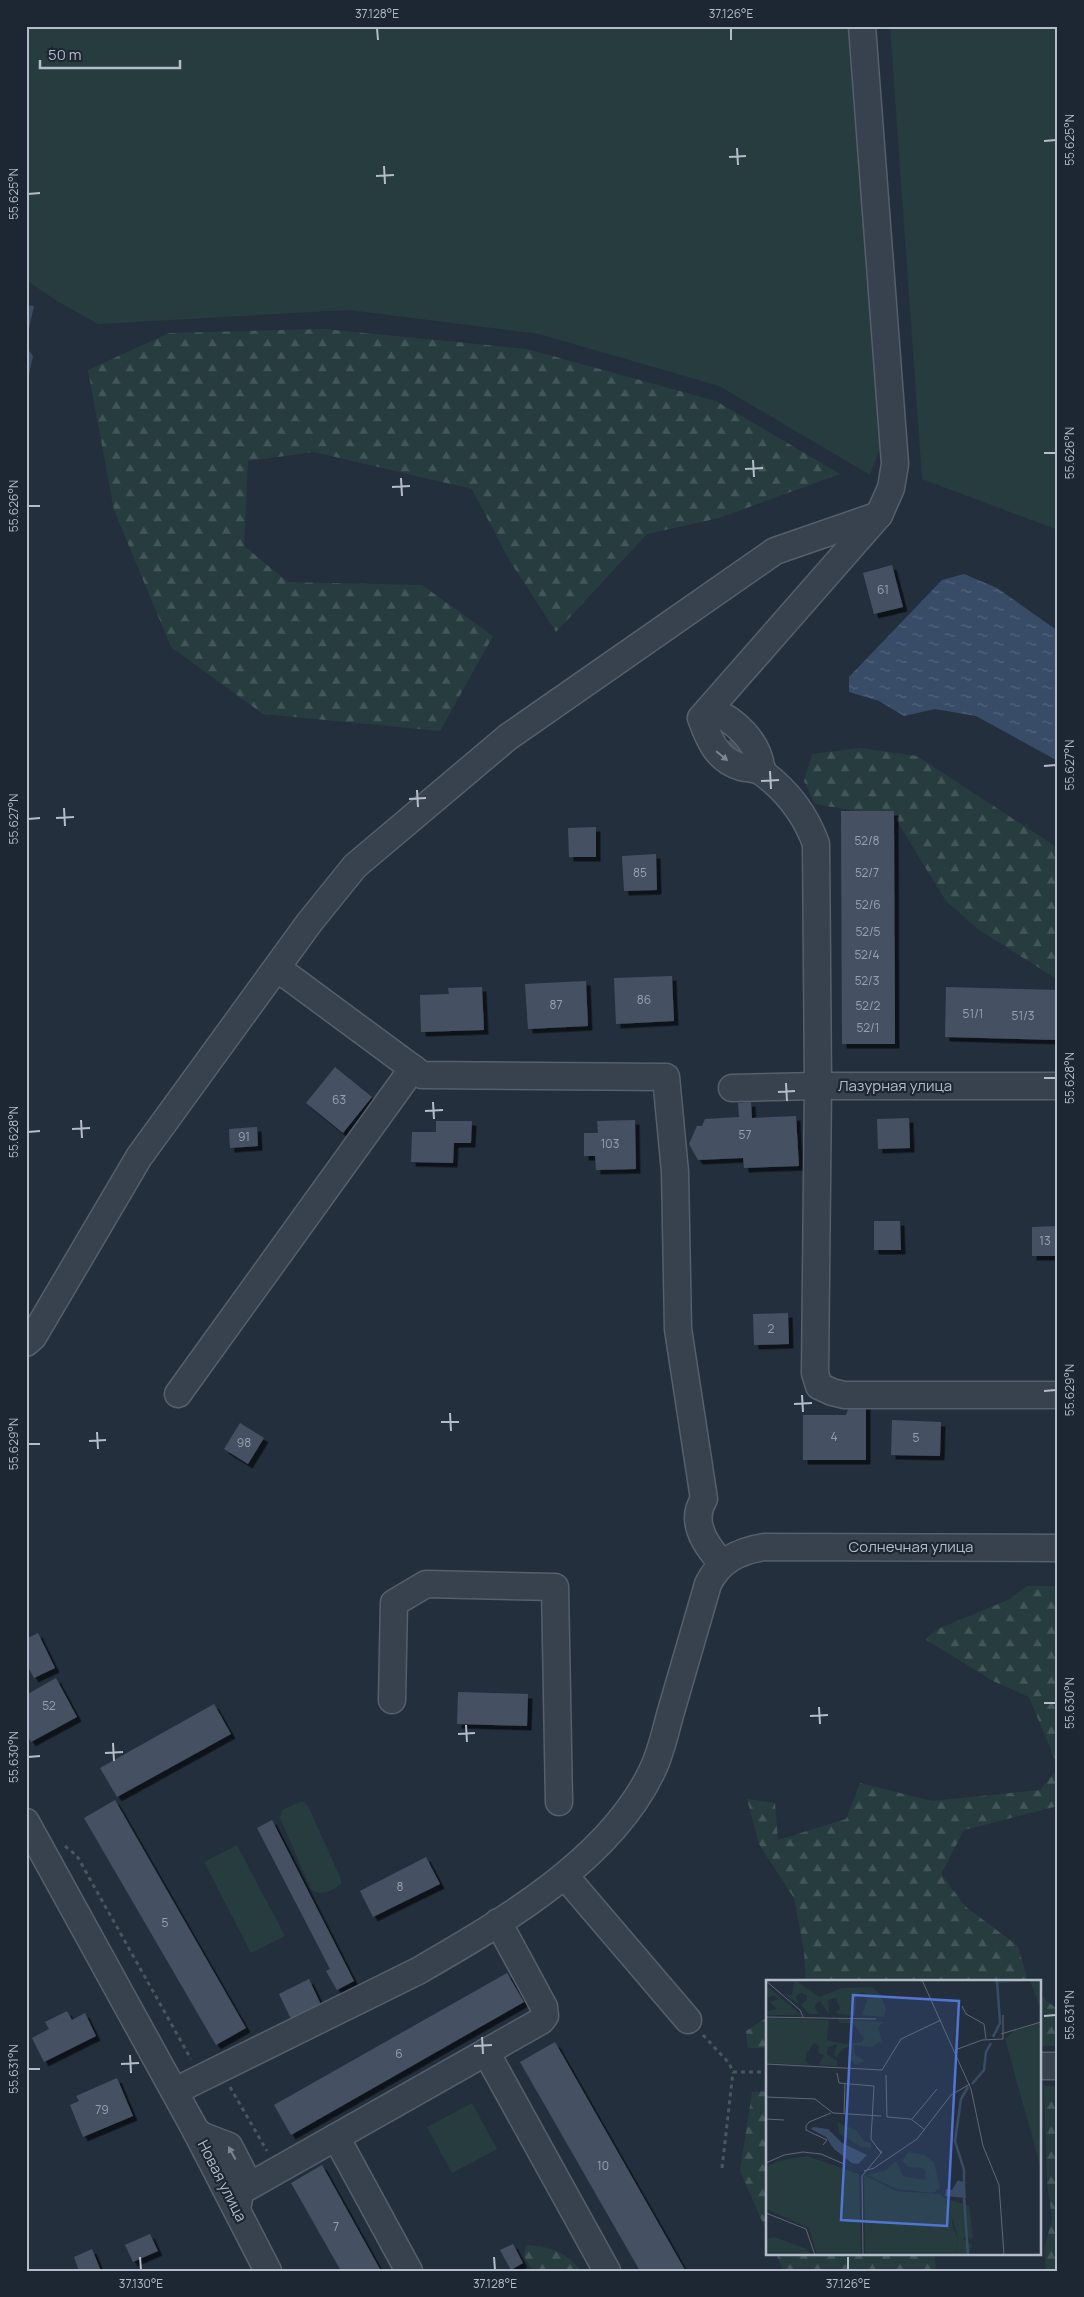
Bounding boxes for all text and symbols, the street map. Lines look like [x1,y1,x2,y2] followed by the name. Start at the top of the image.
[355,5,399,22] text: 37.128°E
[709,5,753,22] text: 37.126°E
[40,38,180,70] scale bar
[48,44,82,65] text: 50 m
[1061,114,1078,166] text: 55.625°N
[5,168,22,220] text: 55.625°N
[1061,427,1078,479] text: 55.626°N
[5,480,22,532] text: 55.626°N
[877,581,889,598] house number: 61
[1061,740,1078,790] text: 55.627°N
[715,750,728,761] one-way arrow
[5,794,22,844] text: 55.627°N
[854,832,880,849] house number: 52/8
[633,864,647,881] house number: 85
[855,864,879,881] house number: 52/7
[855,896,881,913] house number: 52/6
[855,923,881,940] house number: 52/5
[854,946,880,963] house number: 52/4
[855,972,879,989] house number: 52/3
[637,991,651,1008] house number: 86
[550,996,563,1013] house number: 87
[856,997,881,1014] house number: 52/2
[963,1005,983,1022] house number: 51/1
[1012,1007,1034,1024] house number: 51/3
[857,1019,879,1036] house number: 52/1
[1061,1052,1078,1104] text: 55.628°N
[838,1075,952,1096] street label: Лазурная улица
[332,1091,346,1108] house number: 63
[5,1106,22,1158] text: 55.628°N
[739,1126,751,1143] house number: 57
[238,1128,250,1145] house number: 91
[601,1135,619,1152] house number: 103
[1039,1232,1051,1249] house number: 13
[768,1320,775,1337] house number: 2
[1061,1364,1078,1416] text: 55.629°N
[5,1418,22,1470] text: 55.629°N
[830,1428,838,1445] house number: 4
[913,1429,920,1446] house number: 5
[237,1434,251,1451] house number: 98
[849,1536,973,1557] street label: Солнечная улица
[1061,1677,1078,1729] text: 55.630°N
[42,1697,56,1714] house number: 52
[5,1731,22,1783] text: 55.630°N
[397,1878,404,1895] house number: 8
[162,1914,169,1931] house number: 5
[766,1980,1042,2254] inset map
[1061,1990,1078,2040] text: 55.631°N
[5,2044,22,2094] text: 55.631°N
[395,2045,403,2062] house number: 6
[95,2101,109,2118] house number: 79
[193,2136,252,2225] street label: Новая улица
[228,2145,236,2160] one-way arrow
[597,2157,609,2174] house number: 10
[333,2218,339,2235] house number: 7
[119,2275,163,2292] text: 37.130°E
[473,2275,517,2292] text: 37.128°E
[826,2275,870,2292] text: 37.126°E

